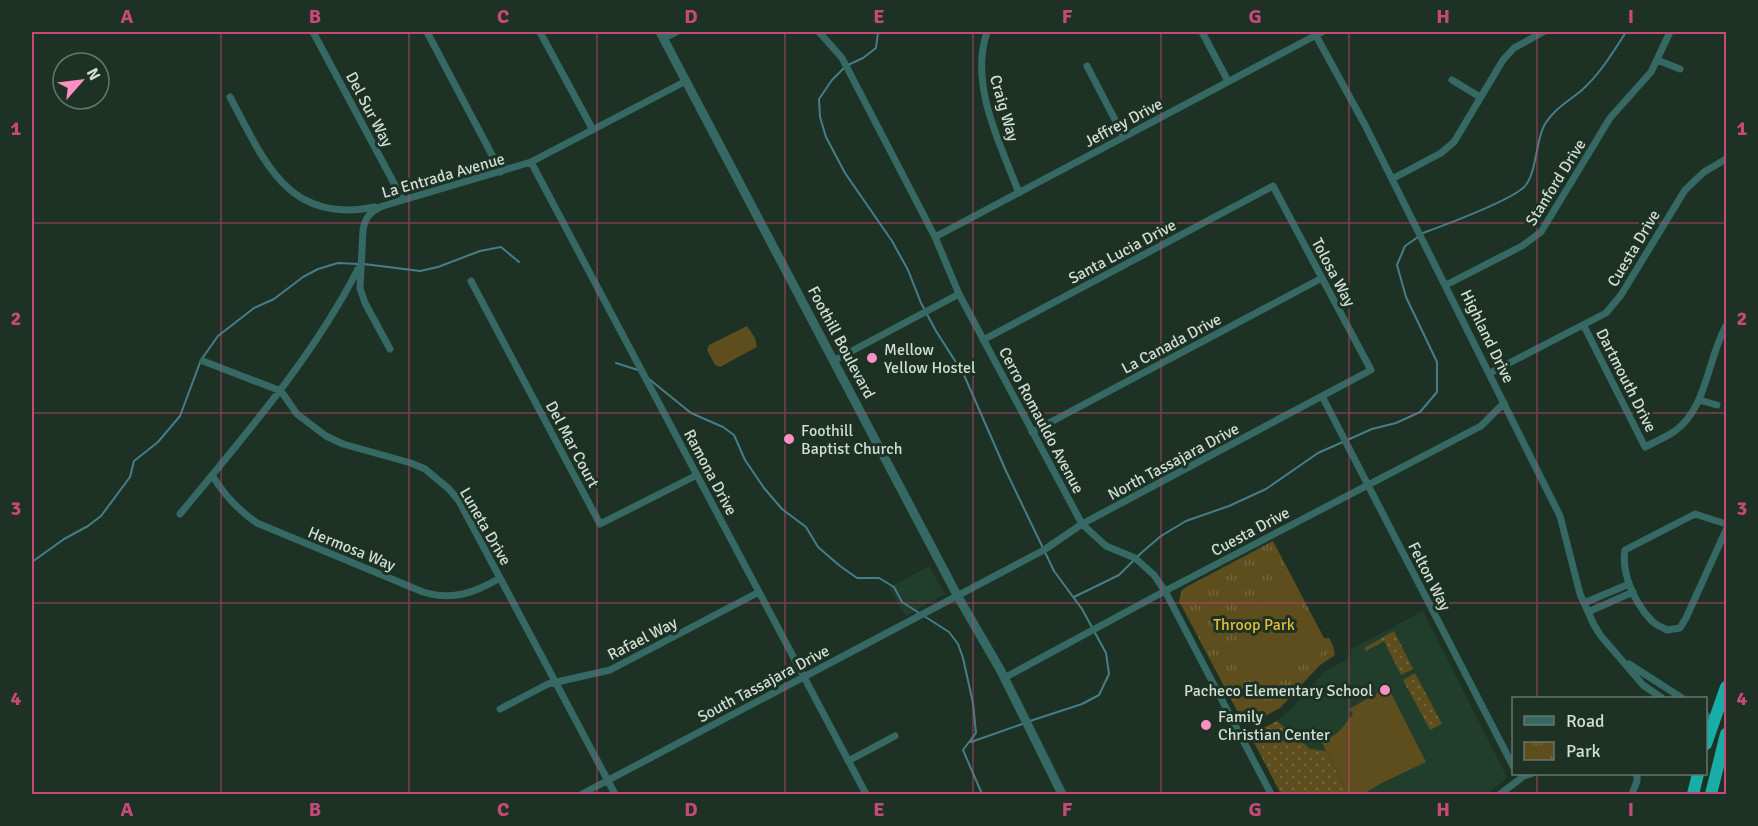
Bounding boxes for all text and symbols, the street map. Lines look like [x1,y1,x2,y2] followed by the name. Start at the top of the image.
[121,4,134,29] text: A
[309,4,321,29] text: B
[497,4,509,29] text: C
[684,4,698,29] text: D
[873,4,885,29] text: E
[1062,4,1073,29] text: F
[1248,4,1262,29] text: G
[1436,4,1450,29] text: H
[1628,4,1634,29] text: I
[51,51,111,111] north arrow
[82,65,105,84] text: N
[341,69,397,151] street label: Del Sur Way
[985,73,1023,144] street label: Craig Way
[1081,94,1166,152] street label: Jeffrey Drive
[11,116,22,141] text: 1
[1737,116,1748,141] text: 1
[1521,136,1590,230] street label: Stanford Drive
[379,149,507,203] street label: La Entrada Avenue
[1603,206,1665,291] street label: Cuesta Drive
[1065,215,1180,289] street label: Santa Lucia Drive
[1307,235,1360,311] street label: Tolosa Way
[803,283,879,402] street label: Foothill Boulevard
[1456,286,1518,386] street label: Highland Drive
[11,306,21,331] text: 2
[1737,306,1747,331] text: 2
[1118,309,1225,379] street label: La Canada Drive
[1591,325,1661,436] street label: Dartmouth Drive
[884,340,976,378] place label: Mellow Yellow Hostel
[994,344,1088,497] street label: Cerro Romauldo Avenue
[865,351,879,365] marker: Mellow Yellow Hostel
[541,398,604,492] street label: Del Mar Court
[1104,419,1243,505] street label: North Tassajara Drive
[801,421,902,459] place label: Foothill Baptist Church
[679,426,741,519] street label: Ramona Drive
[782,432,796,446] marker: Foothill Baptist Church
[455,484,515,569] street label: Luneta Drive
[11,496,21,521] text: 3
[1737,496,1747,521] text: 3
[1208,503,1293,561] street label: Cuesta Drive
[305,522,399,576] street label: Hermosa Way
[1403,539,1455,615] street label: Felton Way
[604,613,681,665] street label: Rafael Way
[1213,615,1295,635] park label: Throop Park
[694,641,833,727] street label: South Tassajara Drive
[1184,681,1373,701] place label: Pacheco Elementary School
[1378,683,1392,697] marker: Pacheco Elementary School
[11,686,22,711] text: 4
[1737,686,1748,711] text: 4
[1512,697,1707,775] legend
[1218,707,1330,745] place label: Family Christian Center
[1566,710,1605,732] text: Road
[1199,718,1213,732] marker: Family Christian Center
[1566,740,1601,762] text: Park
[121,797,134,822] text: A
[309,797,321,822] text: B
[497,797,509,822] text: C
[684,797,698,822] text: D
[873,797,885,822] text: E
[1062,797,1073,822] text: F
[1248,797,1262,822] text: G
[1436,797,1450,822] text: H
[1628,797,1634,822] text: I

